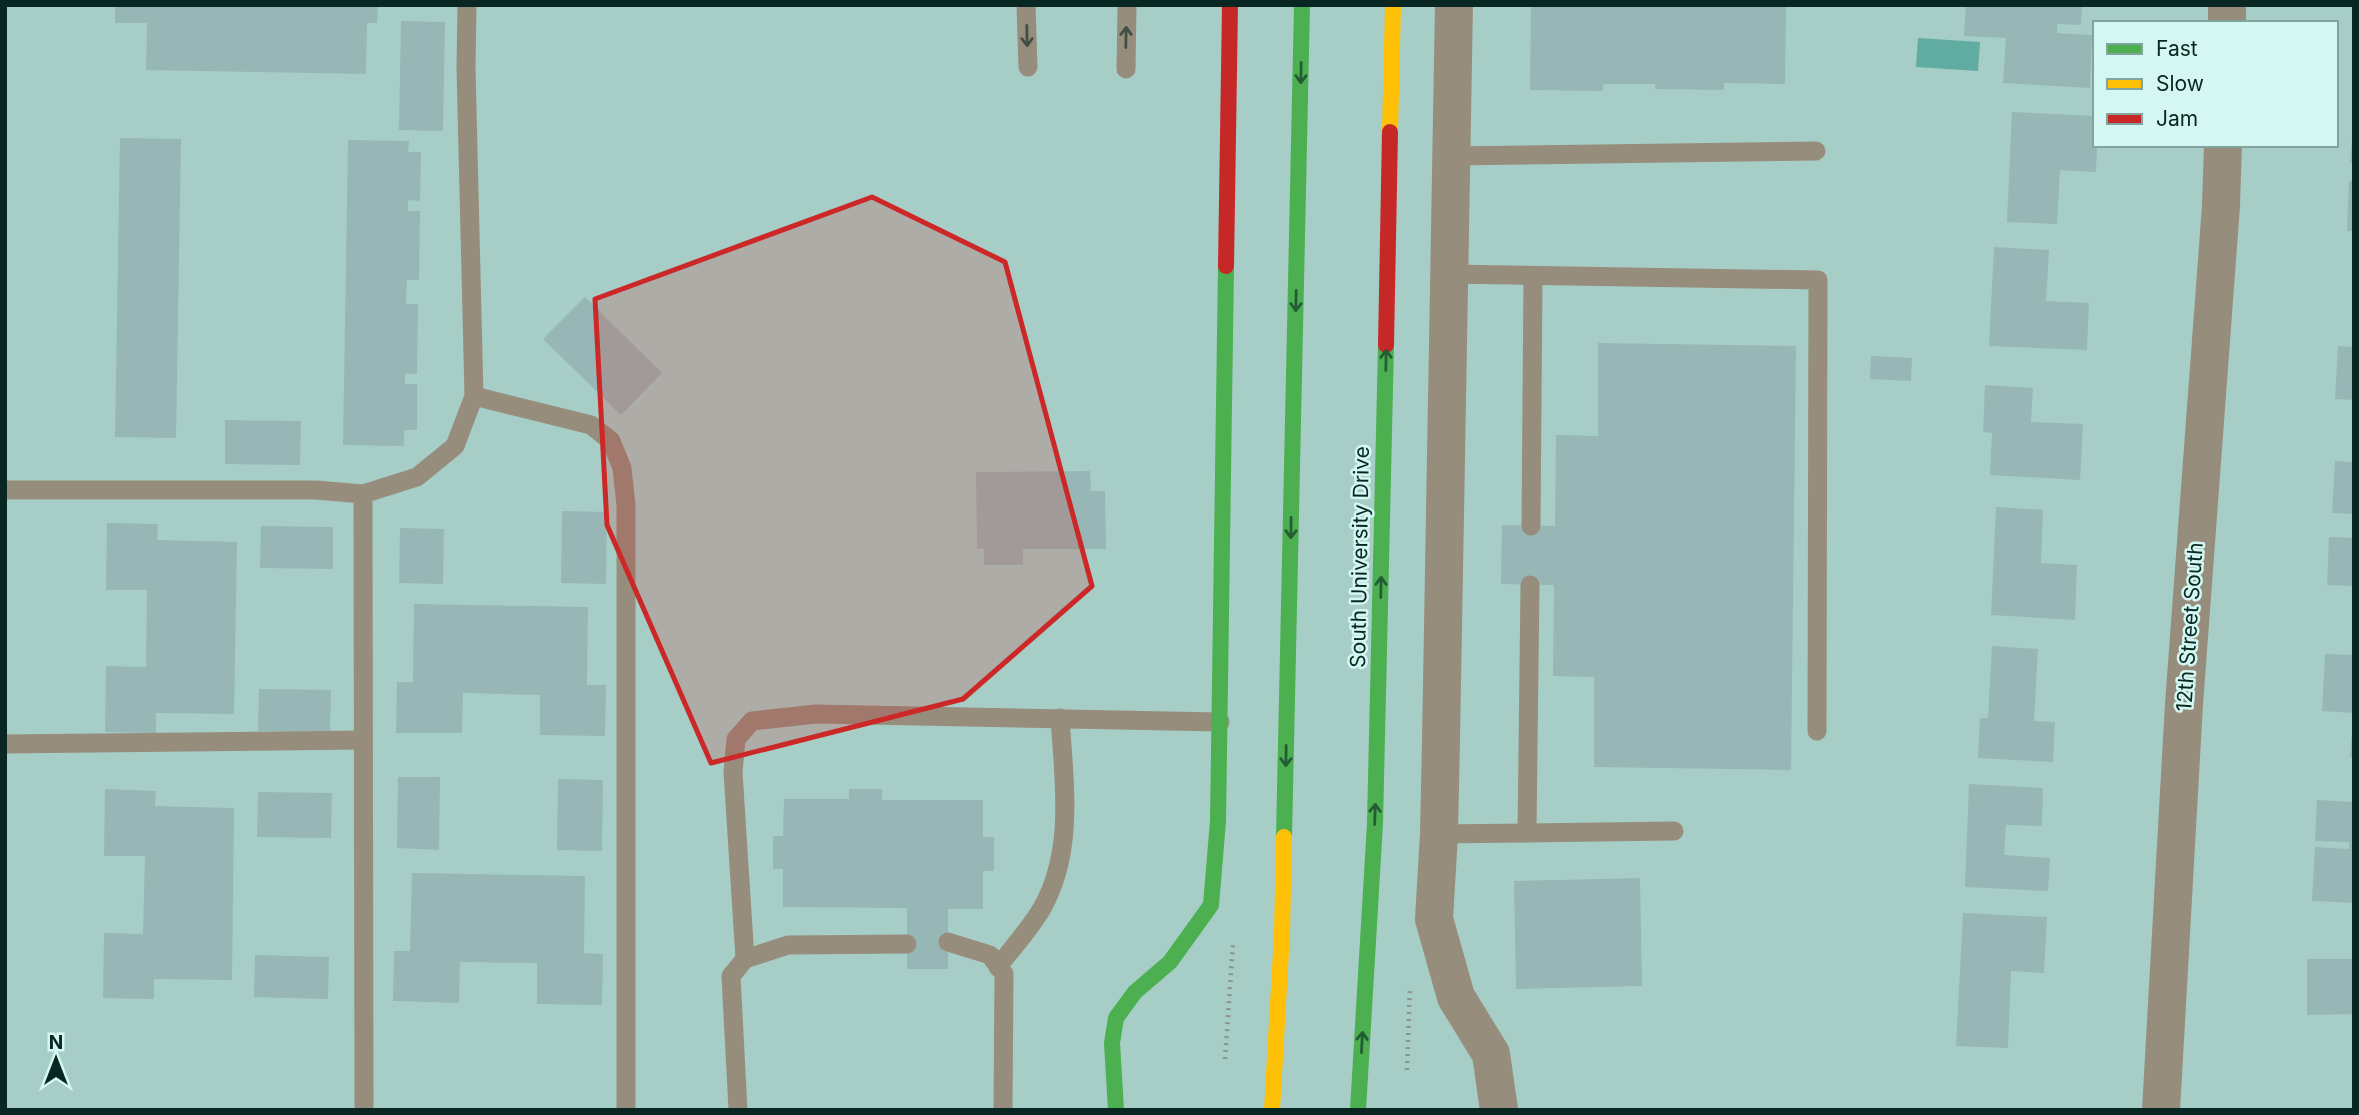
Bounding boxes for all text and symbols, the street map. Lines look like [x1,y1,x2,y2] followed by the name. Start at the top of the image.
[2093,21,2338,147] legend
[1020,25,1034,48] one-way arrow
[1120,26,1133,49] one-way arrow
[2156,36,2198,61] text: Fast
[1294,62,1308,85] one-way arrow
[2156,71,2204,96] text: Slow
[2156,106,2198,131] text: Jam
[1289,289,1303,312] one-way arrow
[1379,348,1393,371] one-way arrow
[1345,446,1374,668] street label: South University Drive
[1284,517,1298,540] one-way arrow
[2171,542,2208,712] street label: 12th Street South
[1374,576,1387,599] one-way arrow
[1279,744,1293,767] one-way arrow
[1368,803,1382,826] one-way arrow
[21,1024,91,1094] north arrow
[1356,1030,1369,1053] one-way arrow
[49,1031,63,1054] text: N

